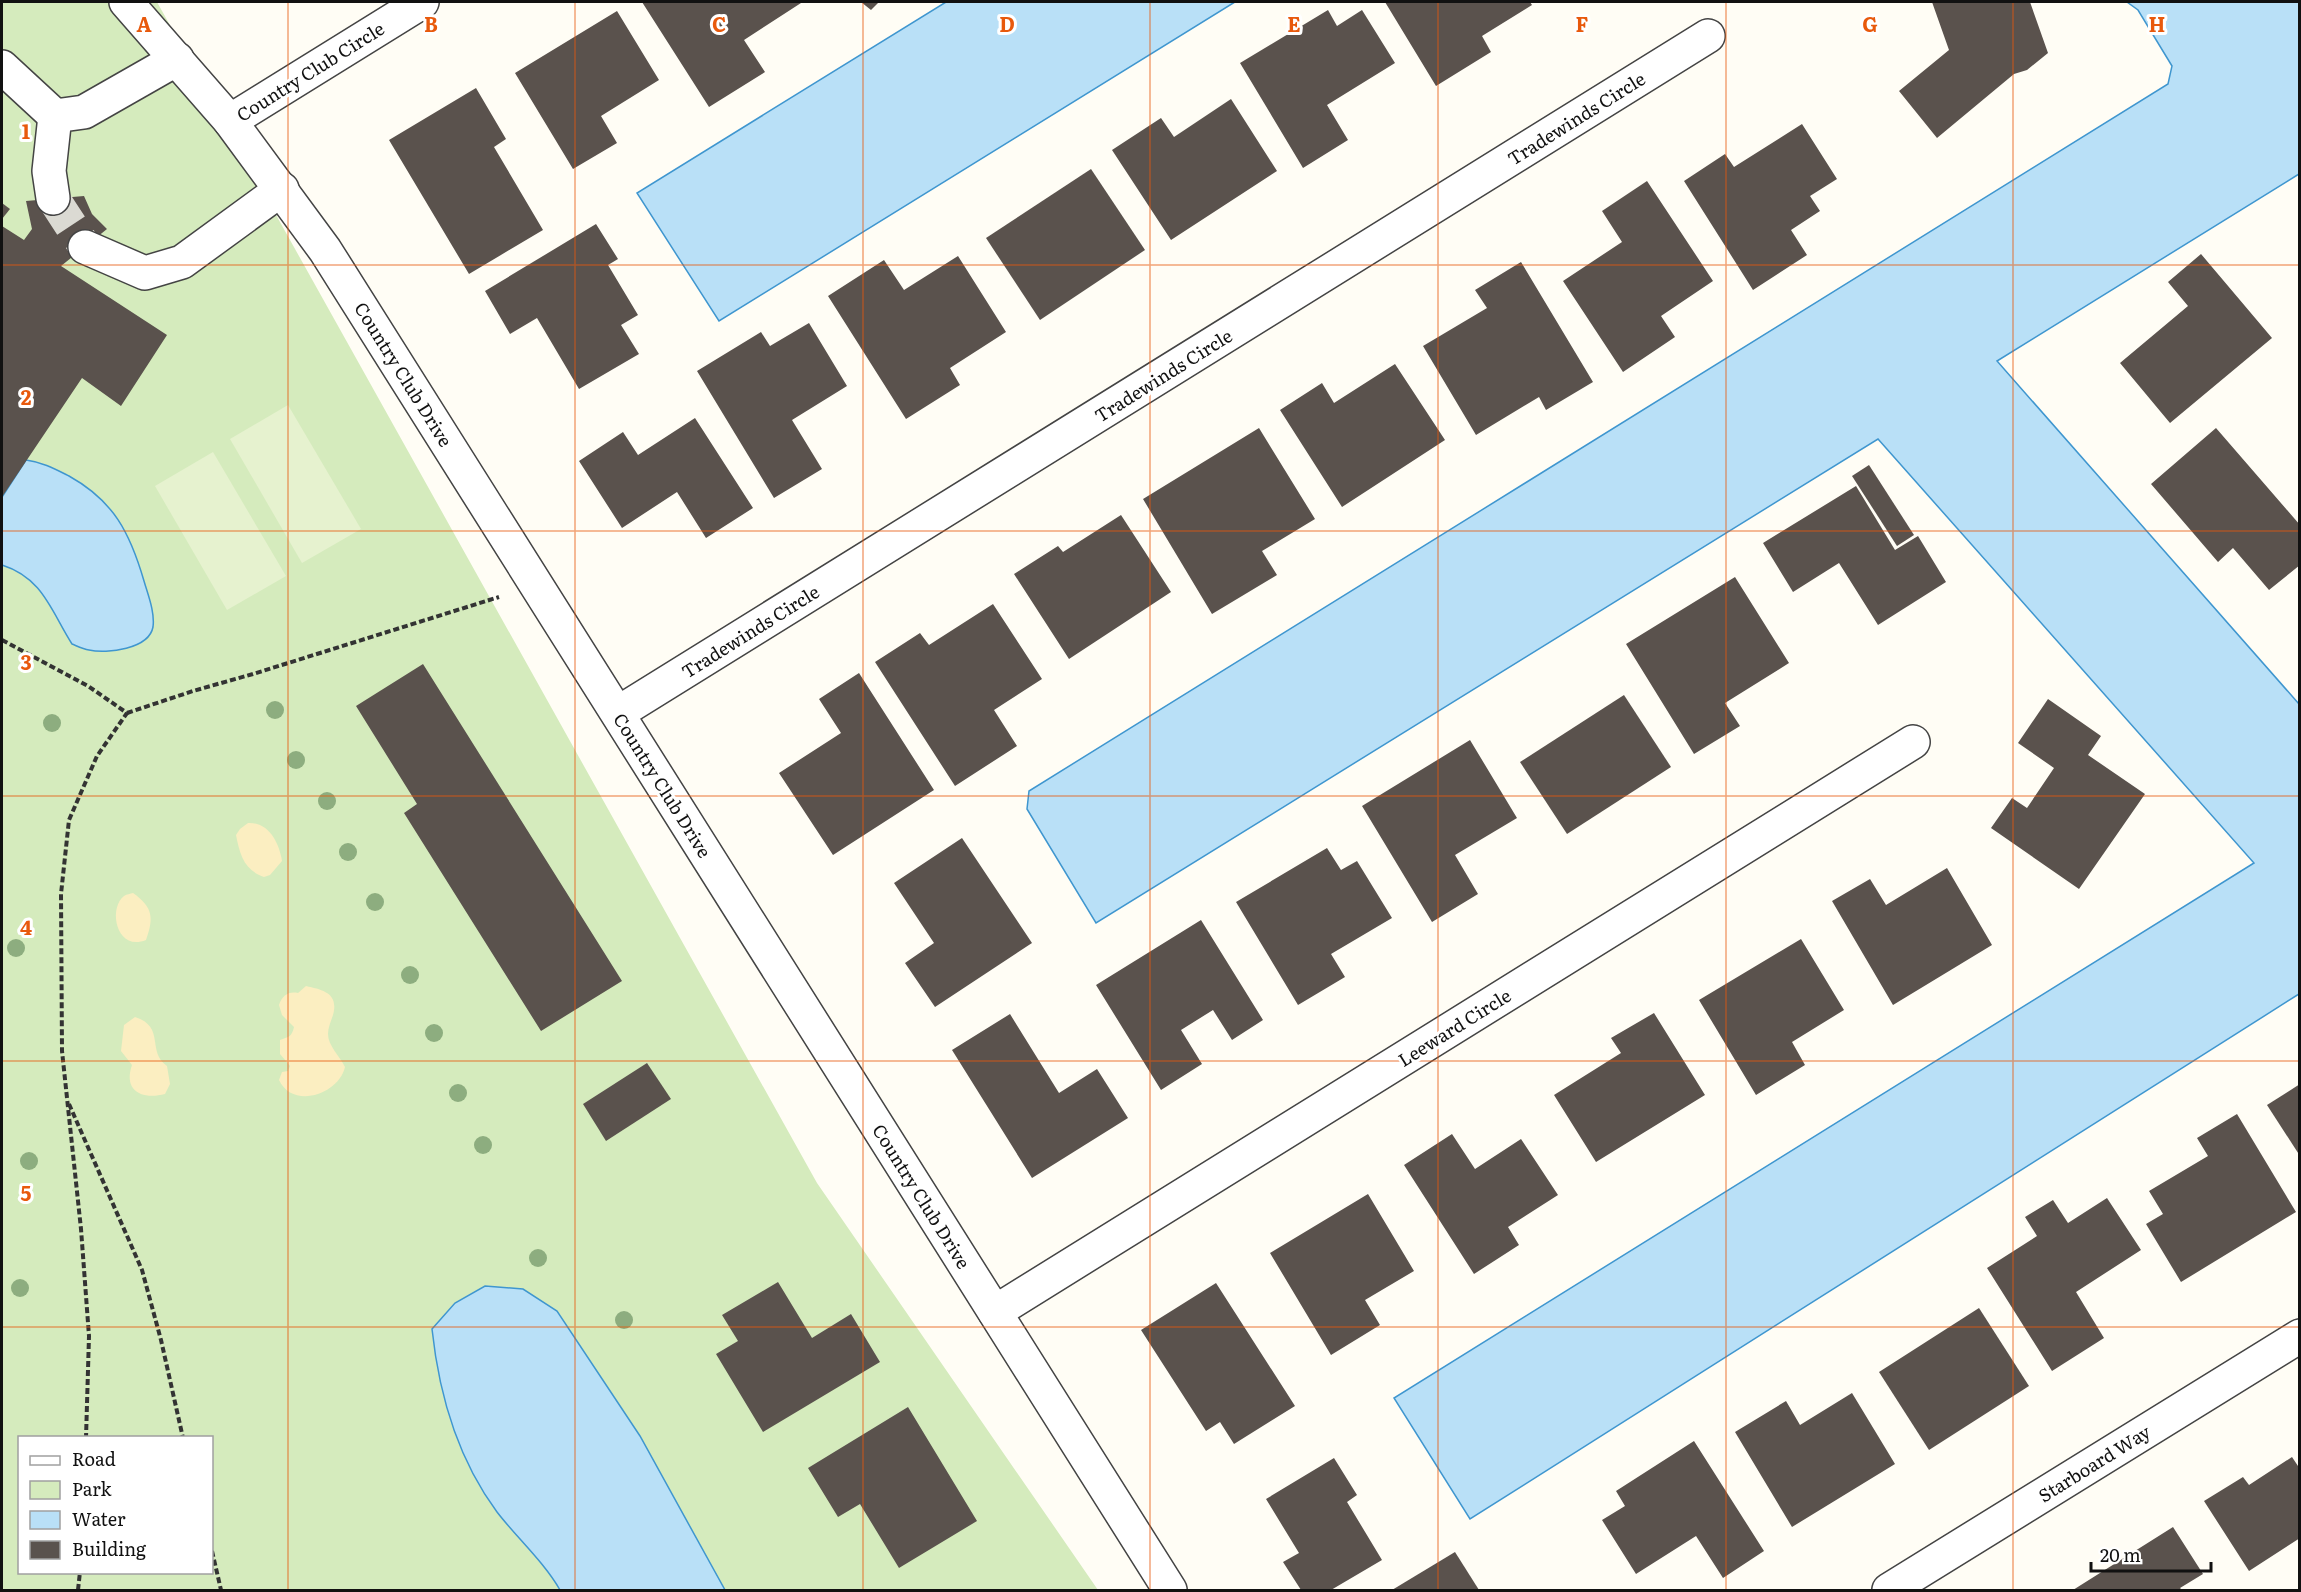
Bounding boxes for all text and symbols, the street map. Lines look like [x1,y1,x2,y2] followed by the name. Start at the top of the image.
[136,8,152,38] text: A
[424,8,438,38] text: B
[712,8,726,38] text: C
[999,8,1015,38] text: D
[1287,8,1301,38] text: E
[1576,8,1589,38] text: F
[1862,8,1878,38] text: G
[2149,8,2165,38] text: H
[231,15,389,127] street label: Country Club Circle
[1502,65,1650,171] street label: Tradewinds Circle
[22,115,30,145] text: 1
[349,296,459,452] street label: Country Club Drive
[1089,322,1237,428] street label: Tradewinds Circle
[21,381,32,411] text: 2
[676,578,824,684] street label: Tradewinds Circle
[20,646,32,676] text: 3
[608,707,718,863] street label: Country Club Drive
[20,911,32,941] text: 4
[1392,981,1516,1073] street label: Leeward Circle
[867,1118,977,1274] street label: Country Club Drive
[21,1177,32,1207] text: 5
[2033,1417,2156,1508] street label: Starboard Way
[18,1436,213,1574] legend
[72,1445,116,1472] text: Road
[72,1475,113,1502] text: Park
[72,1505,126,1532] text: Water
[72,1535,147,1562] text: Building
[2091,1535,2211,1573] scale bar
[2100,1541,2141,1568] text: 20 m

